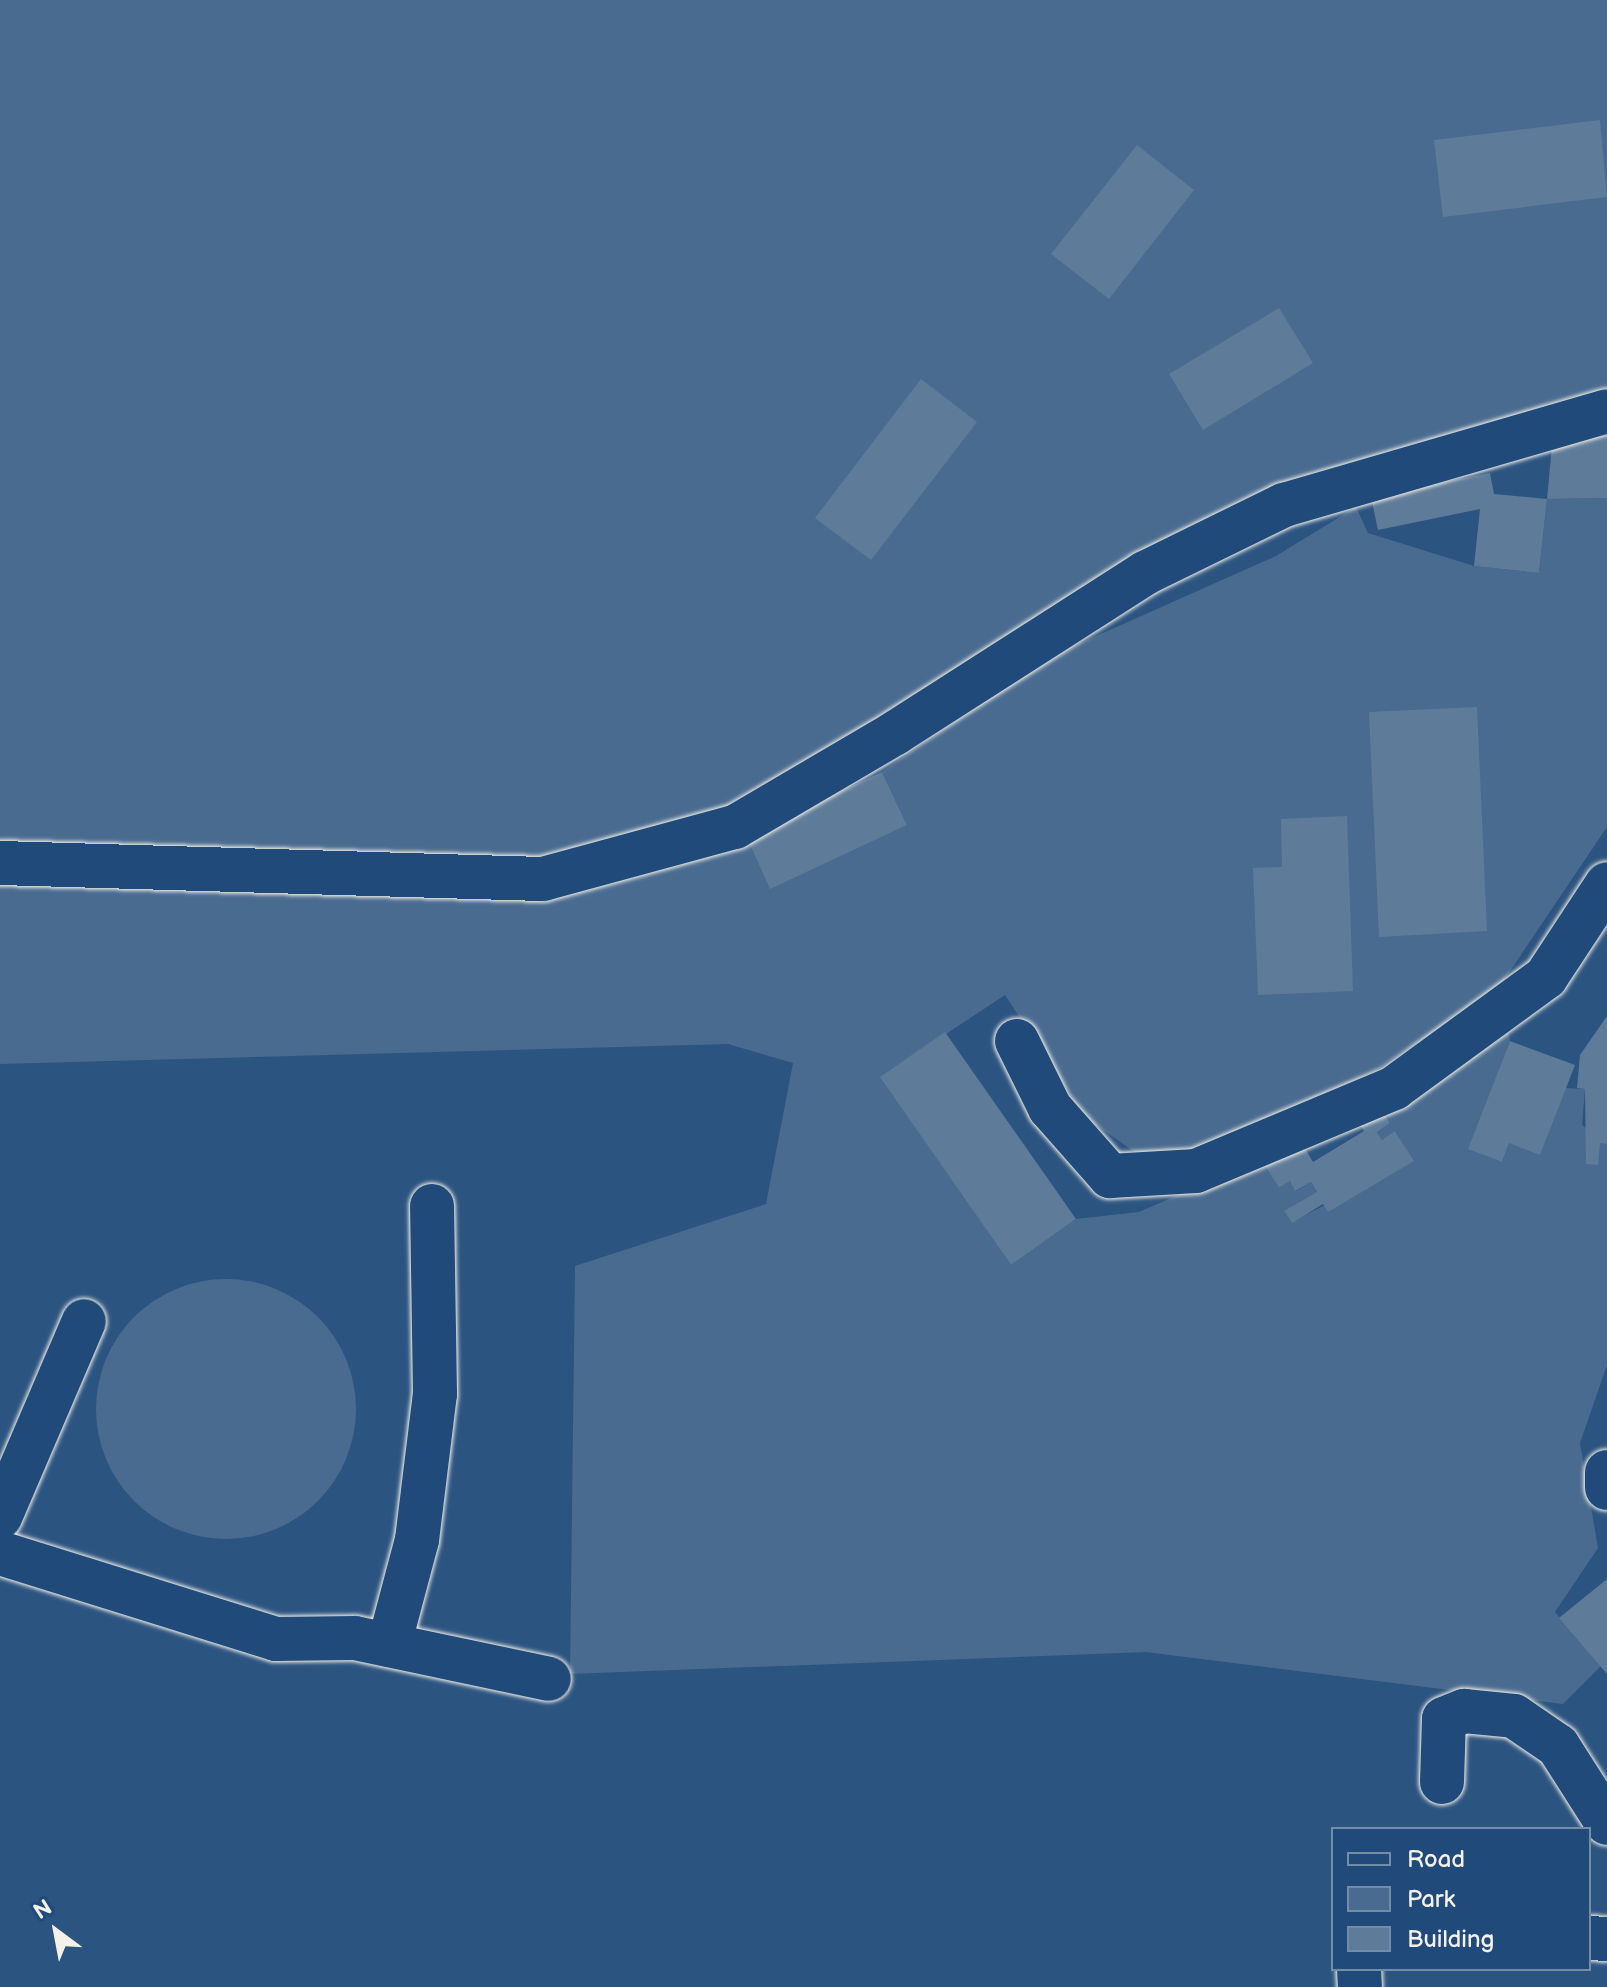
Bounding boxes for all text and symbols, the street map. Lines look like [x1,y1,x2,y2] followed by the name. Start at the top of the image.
[1331,1827,1591,1971] legend
[1407,1845,1465,1874] text: Road
[1407,1885,1455,1914] text: Park
[16,1891,96,1971] north arrow
[29,1894,57,1926] text: N
[1407,1925,1494,1954] text: Building

